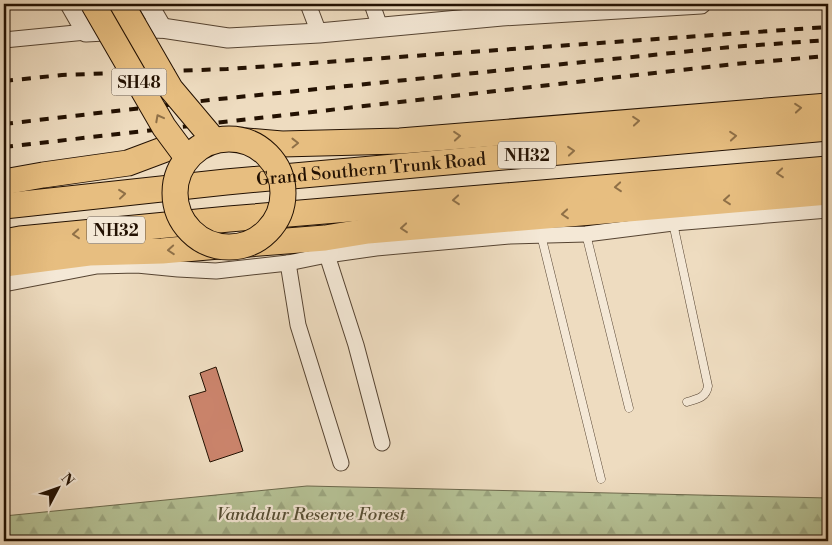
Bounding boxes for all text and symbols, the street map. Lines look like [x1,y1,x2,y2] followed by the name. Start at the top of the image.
[112,68,166,95] road number: SH48
[795,103,803,114] one-way arrow
[155,114,165,123] one-way arrow
[633,116,641,127] one-way arrow
[453,131,461,142] one-way arrow
[729,131,737,142] one-way arrow
[291,138,299,149] one-way arrow
[498,142,556,168] road number: NH32
[568,146,576,157] one-way arrow
[255,148,488,191] street label: Grand Southern Trunk Road
[775,167,783,178] one-way arrow
[613,181,621,192] one-way arrow
[118,189,126,200] one-way arrow
[452,195,460,206] one-way arrow
[723,195,731,206] one-way arrow
[561,209,569,220] one-way arrow
[87,216,145,244] road number: NH32
[399,222,407,233] one-way arrow
[72,228,80,239] one-way arrow
[166,244,174,255] one-way arrow
[32,462,82,512] north arrow
[57,470,77,490] text: N
[217,503,407,526] park label: Vandalur Reserve Forest

